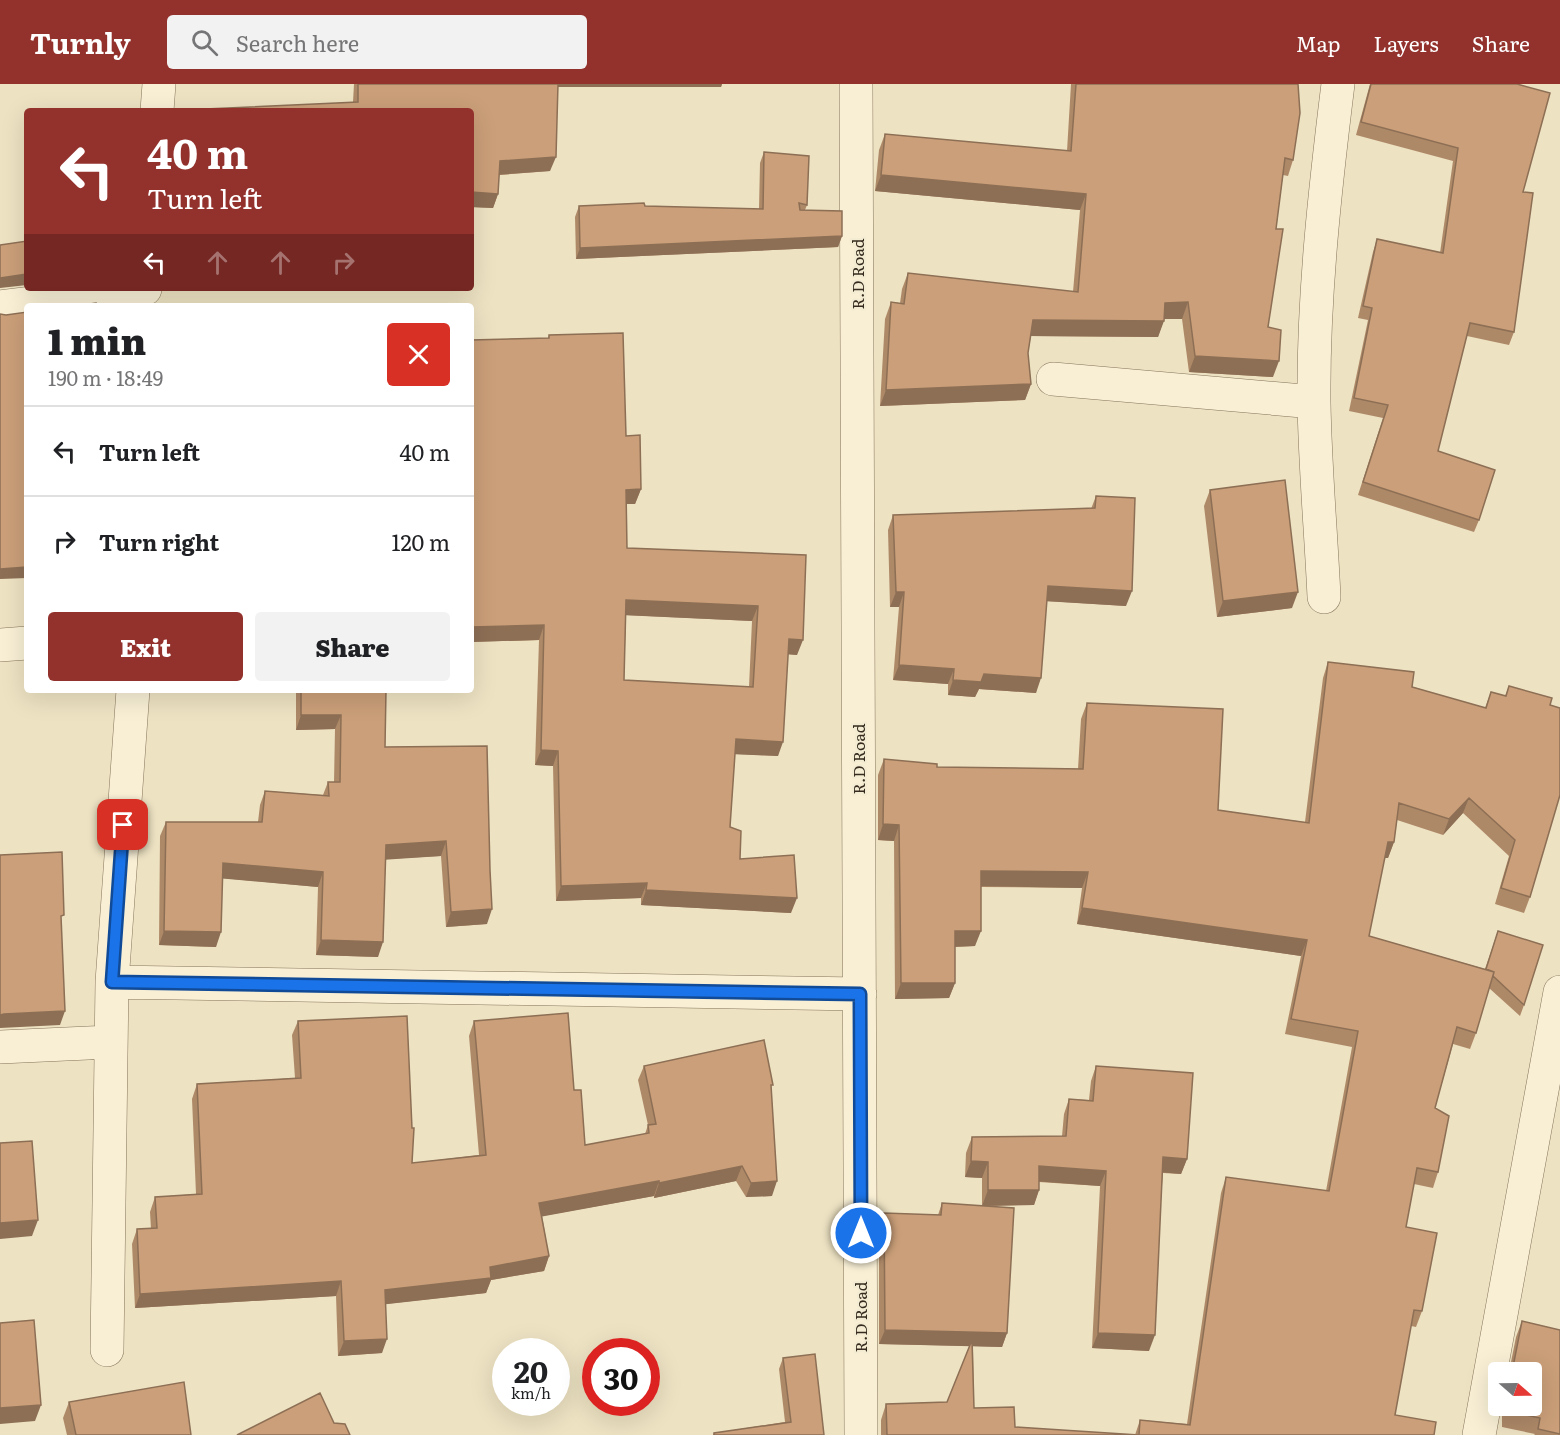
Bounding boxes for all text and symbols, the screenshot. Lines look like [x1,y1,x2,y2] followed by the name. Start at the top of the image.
[167,15,587,69] search box
[30,21,131,63] text: Turnly
[188,26,221,59] icon: search
[236,26,359,59] text: Search here
[1296,27,1341,58] text: Map
[1374,27,1439,58] text: Layers
[1472,27,1530,58] text: Share
[147,120,248,182] text: 40 m
[48,132,126,210] icon: left
[147,177,262,217] text: Turn left
[845,238,869,310] street label: R.D Road
[138,246,171,279] icon: left
[201,246,234,279] icon: ahead
[264,246,297,279] icon: ahead
[327,246,360,279] icon: right
[48,313,146,366] text: 1 min
[387,323,450,386] button: close
[48,362,163,392] text: 190 m · 18:49
[48,435,81,468] icon: left
[99,435,200,468] text: Turn left
[399,435,450,468] text: 40 m
[48,525,81,558] icon: right
[99,525,219,558] text: Turn right
[391,525,450,558] text: 120 m
[48,612,243,681] button: Exit
[255,612,450,681] button: Share
[846,723,870,795] street label: R.D Road
[97,799,148,850] pin
[106,808,139,841] icon: arrive
[829,1201,893,1265] position arrow
[848,1281,872,1353] street label: R.D Road
[582,1338,660,1416] speed limit sign: 30
[514,1348,548,1392] text: 20
[1488,1362,1542,1416] north arrow
[1488,1362,1542,1416] map controls
[511,1381,551,1404] text: km/h

